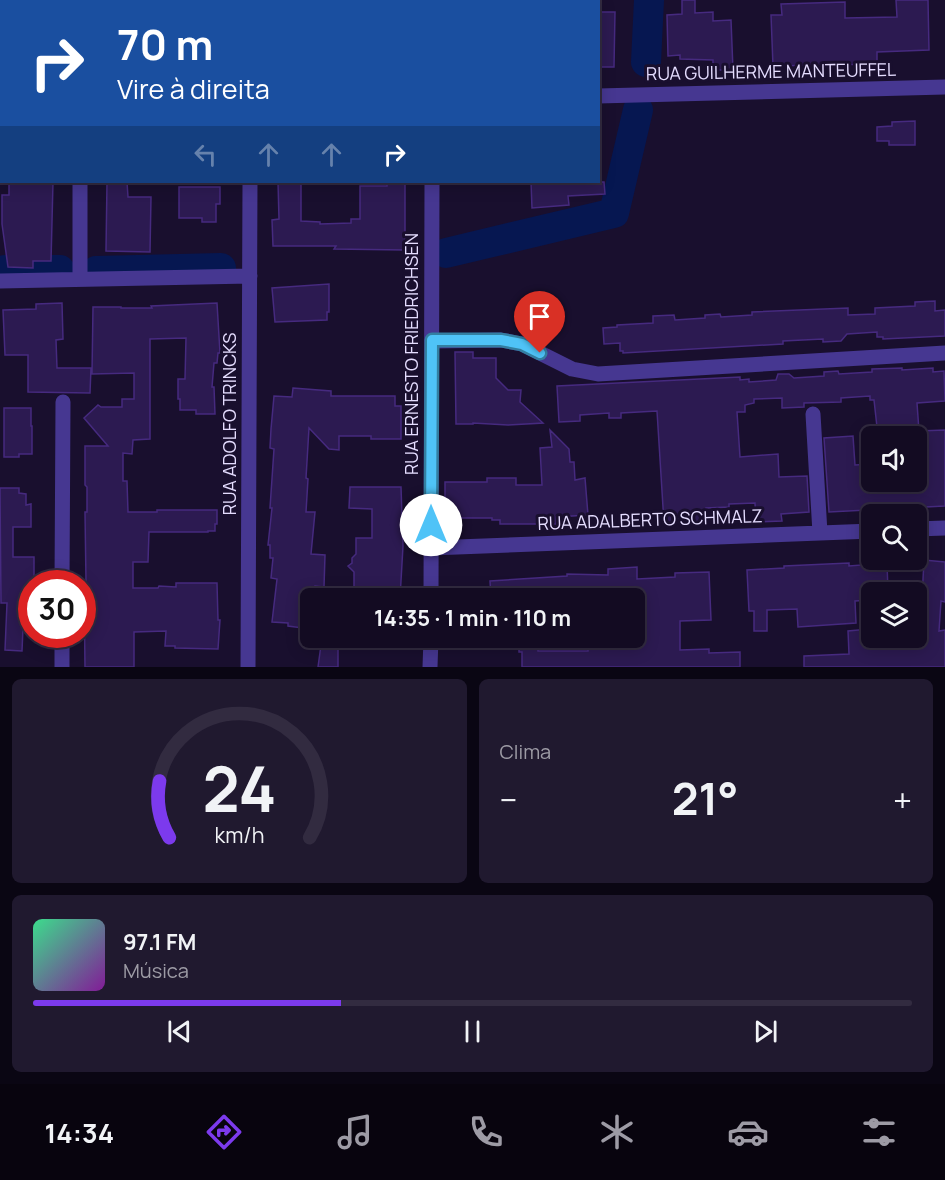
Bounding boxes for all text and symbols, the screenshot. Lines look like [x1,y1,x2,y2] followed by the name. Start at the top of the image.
[117,15,213,73] text: 70 m
[18,24,96,102] icon: right
[646,57,896,85] street label: RUA GUILHERME MANTEUFFEL
[117,70,270,107] text: Vire à direita
[189,138,222,171] icon: left
[252,138,285,171] icon: ahead
[315,138,348,171] icon: ahead
[378,138,411,171] icon: right
[399,233,423,475] street label: RUA ERNESTO FRIEDRICHSEN
[514,291,565,353] pin
[523,300,556,333] icon: arrive
[217,333,241,515] street label: RUA ADOLFO TRINCKS
[861,426,927,648] map controls
[861,426,927,492] button: sound
[399,493,463,557] position arrow
[537,503,763,535] street label: RUA ADALBERTO SCHMALZ
[861,504,927,570] button: search
[18,570,96,648] speed limit sign: 30
[861,582,927,648] button: layers
[374,603,571,633] text: 14:35 · 1 min · 110 m
[500,738,551,765] text: Clima
[202,745,276,831] text: 24
[672,767,739,829] text: 21°
[500,777,517,822] text: −
[893,777,912,822] text: +
[214,820,264,849] text: km/h
[123,927,196,957] text: 97.1 FM
[123,957,189,984] text: Música
[163,1015,196,1048] icon: previous
[456,1015,489,1048] icon: pause
[749,1015,782,1048] icon: next
[203,1111,245,1153] icon: directions
[334,1111,376,1153] icon: music
[465,1111,507,1153] icon: phone
[596,1111,638,1153] icon: climate
[727,1111,769,1153] icon: car
[858,1111,900,1153] icon: filters
[45,1114,114,1151] text: 14:34

